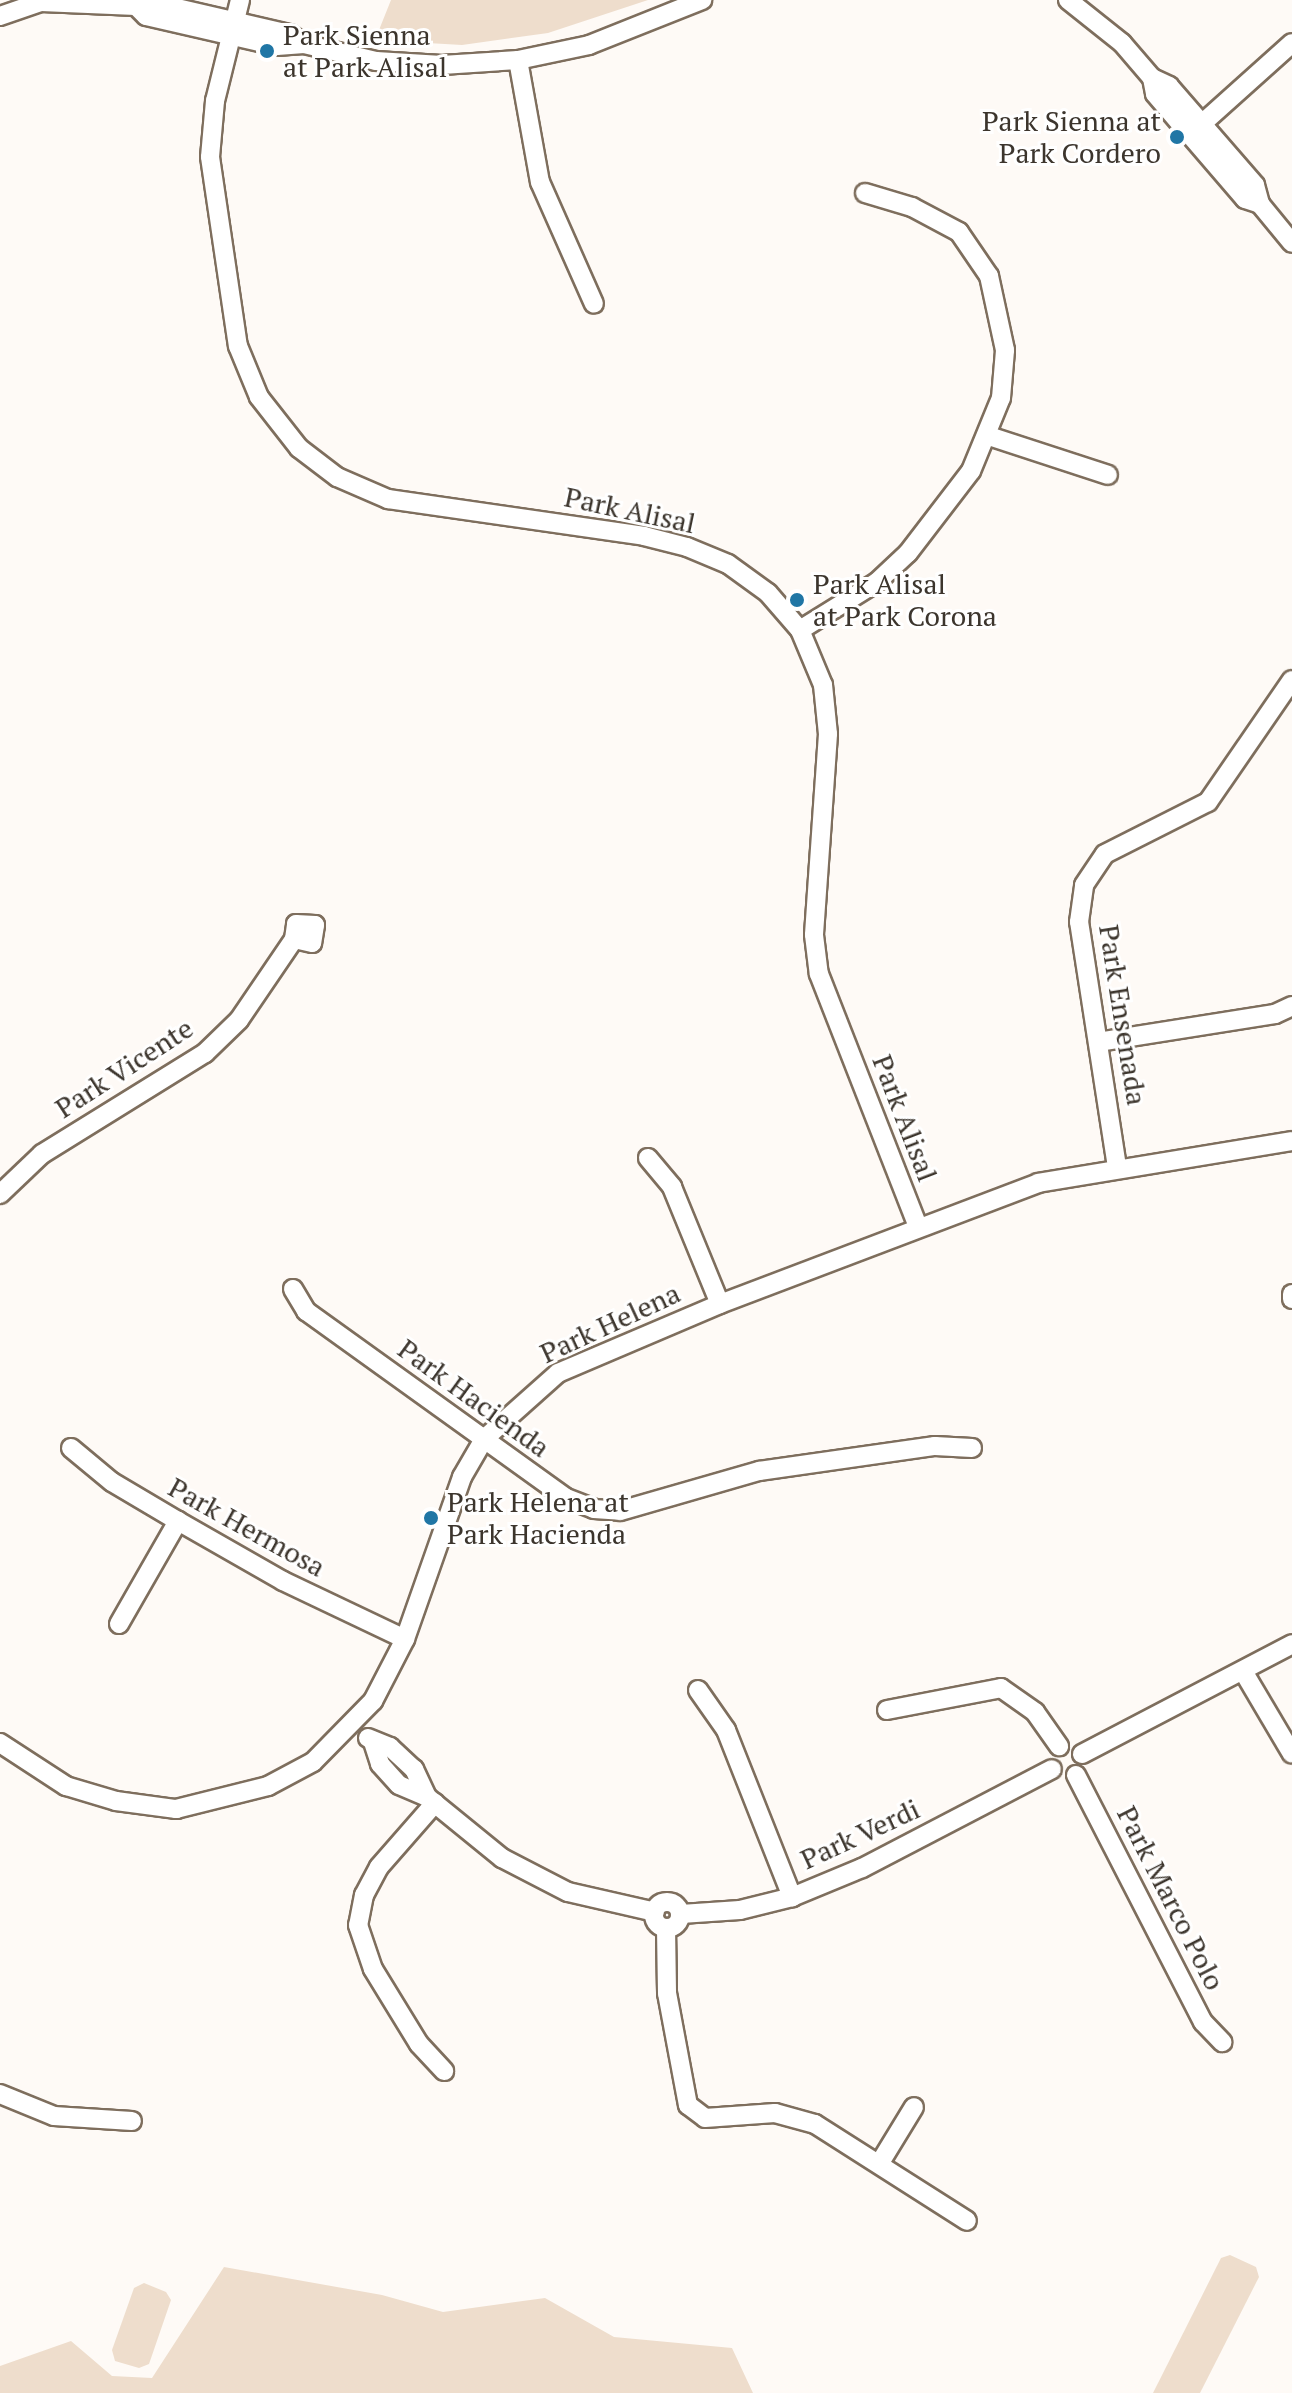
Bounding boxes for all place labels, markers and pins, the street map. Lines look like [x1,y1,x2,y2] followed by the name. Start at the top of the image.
[283,18,448,84] place label: Park Sienna at Park Alisal
[258,42,276,60] marker: Park Sienna at Park Alisal
[982,104,1161,170] place label: Park Sienna at Park Cordero
[1168,128,1186,146] marker: Park Sienna at Park Cordero
[813,567,997,633] place label: Park Alisal at Park Corona
[788,591,806,609] marker: Park Alisal at Park Corona
[447,1485,629,1551] place label: Park Helena at Park Hacienda
[422,1509,440,1527] marker: Park Helena at Park Hacienda

